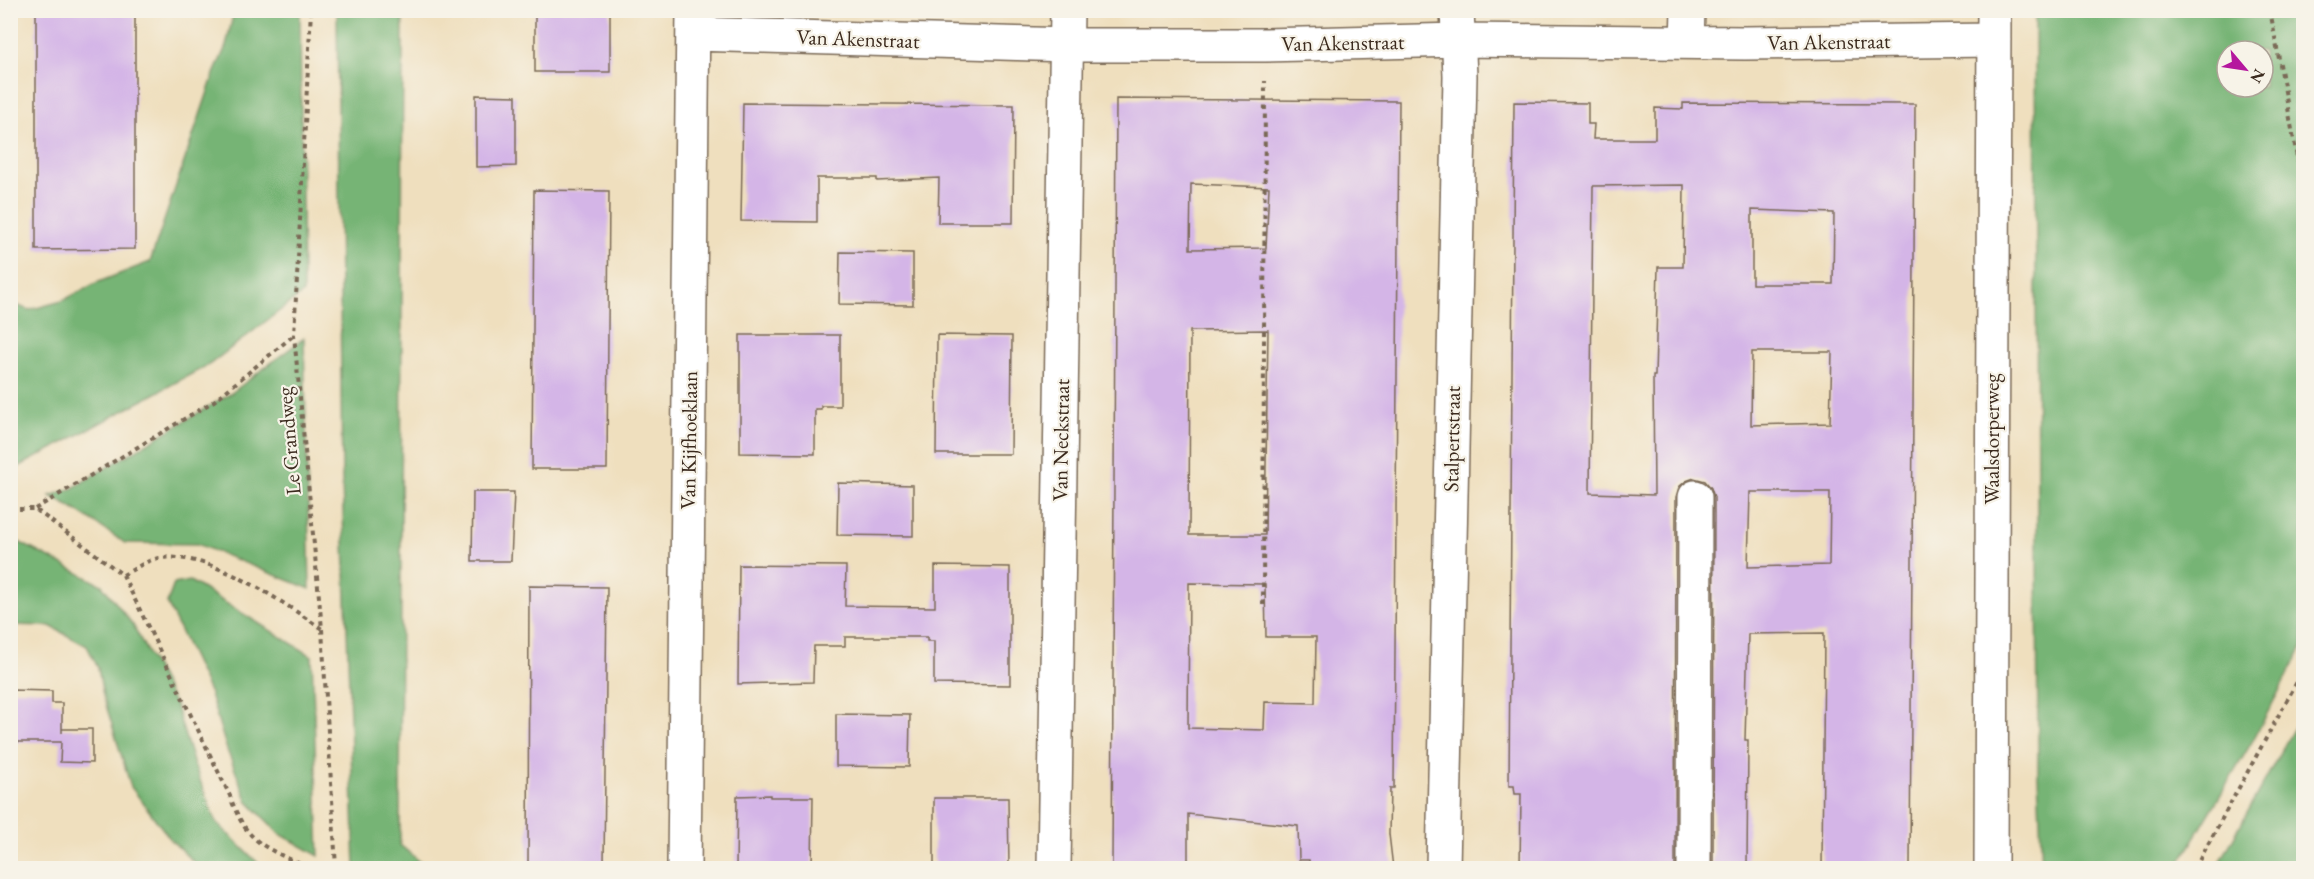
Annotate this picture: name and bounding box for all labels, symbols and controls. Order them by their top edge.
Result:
street label: Van Akenstraat [796,23,920,54]
street label: Van Akenstraat [1767,27,1891,56]
street label: Van Akenstraat [1281,28,1405,57]
north arrow [2215,39,2275,99]
text: N [2245,65,2270,87]
street label: Van Kijfhoeklaan [674,370,703,510]
street label: Waalsdorperweg [1978,373,2005,505]
street label: Van Neckstraat [1046,378,1075,501]
street label: Le Grandweg [270,385,307,496]
street label: Stalpertstraat [1437,385,1466,492]

